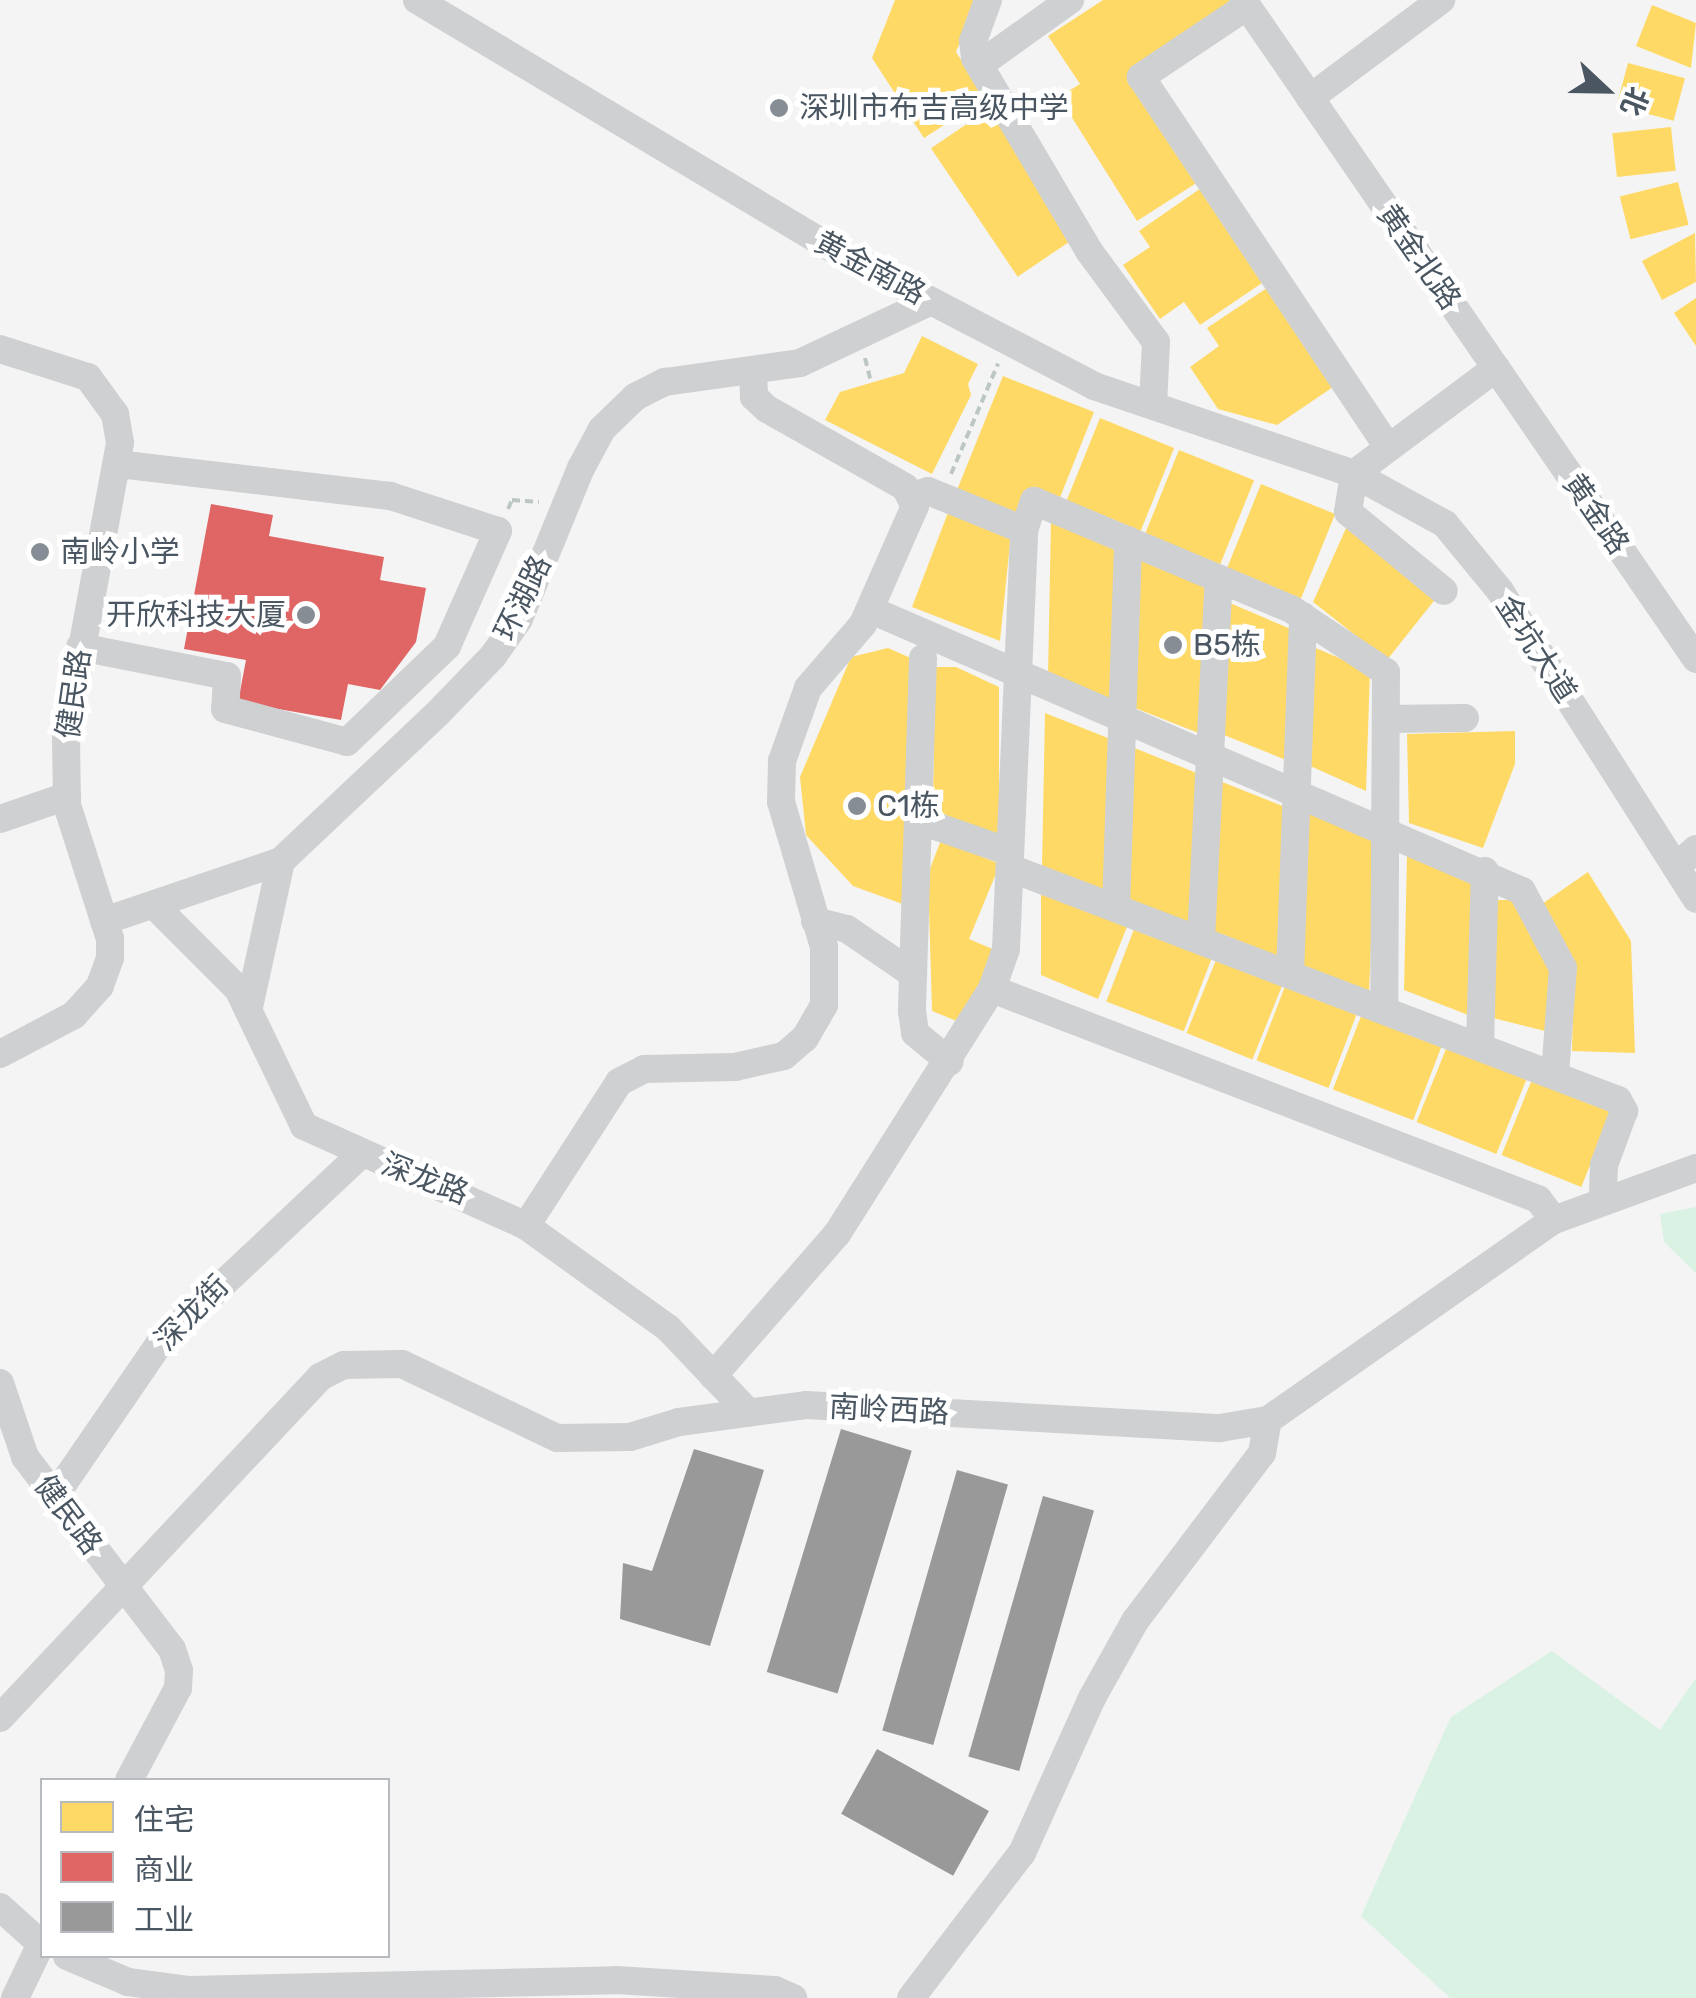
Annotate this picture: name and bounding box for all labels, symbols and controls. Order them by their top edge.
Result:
north arrow [1556,40,1656,140]
text: 北 [1614,82,1655,121]
place label: 深圳市布吉高级中学 [799,90,1069,126]
marker: 深圳市布吉高级中学 [768,97,790,119]
street label: 黄金北路 [1370,198,1468,316]
street label: 黄金南路 [809,224,931,312]
street label: 黄金路 [1555,467,1637,561]
place label: 南岭小学 [60,534,180,570]
marker: 南岭小学 [29,541,51,563]
street label: 环湖路 [487,550,559,646]
street label: 金坑大道 [1488,589,1584,709]
place label: 开欣科技大厦 [106,597,286,633]
marker: 开欣科技大厦 [295,604,317,626]
place label: B5栋 [1193,627,1261,663]
marker: B5栋 [1162,634,1184,656]
street label: 健民路 [50,647,98,741]
place label: C1栋 [877,788,940,824]
marker: C1栋 [846,795,868,817]
street label: 深龙路 [377,1146,473,1212]
street label: 深龙街 [148,1268,236,1358]
street label: 南岭西路 [828,1389,950,1431]
street label: 健民路 [27,1468,109,1562]
legend [40,1778,390,1958]
text: 住宅 [134,1802,194,1838]
text: 商业 [134,1852,194,1888]
text: 工业 [134,1902,194,1938]

